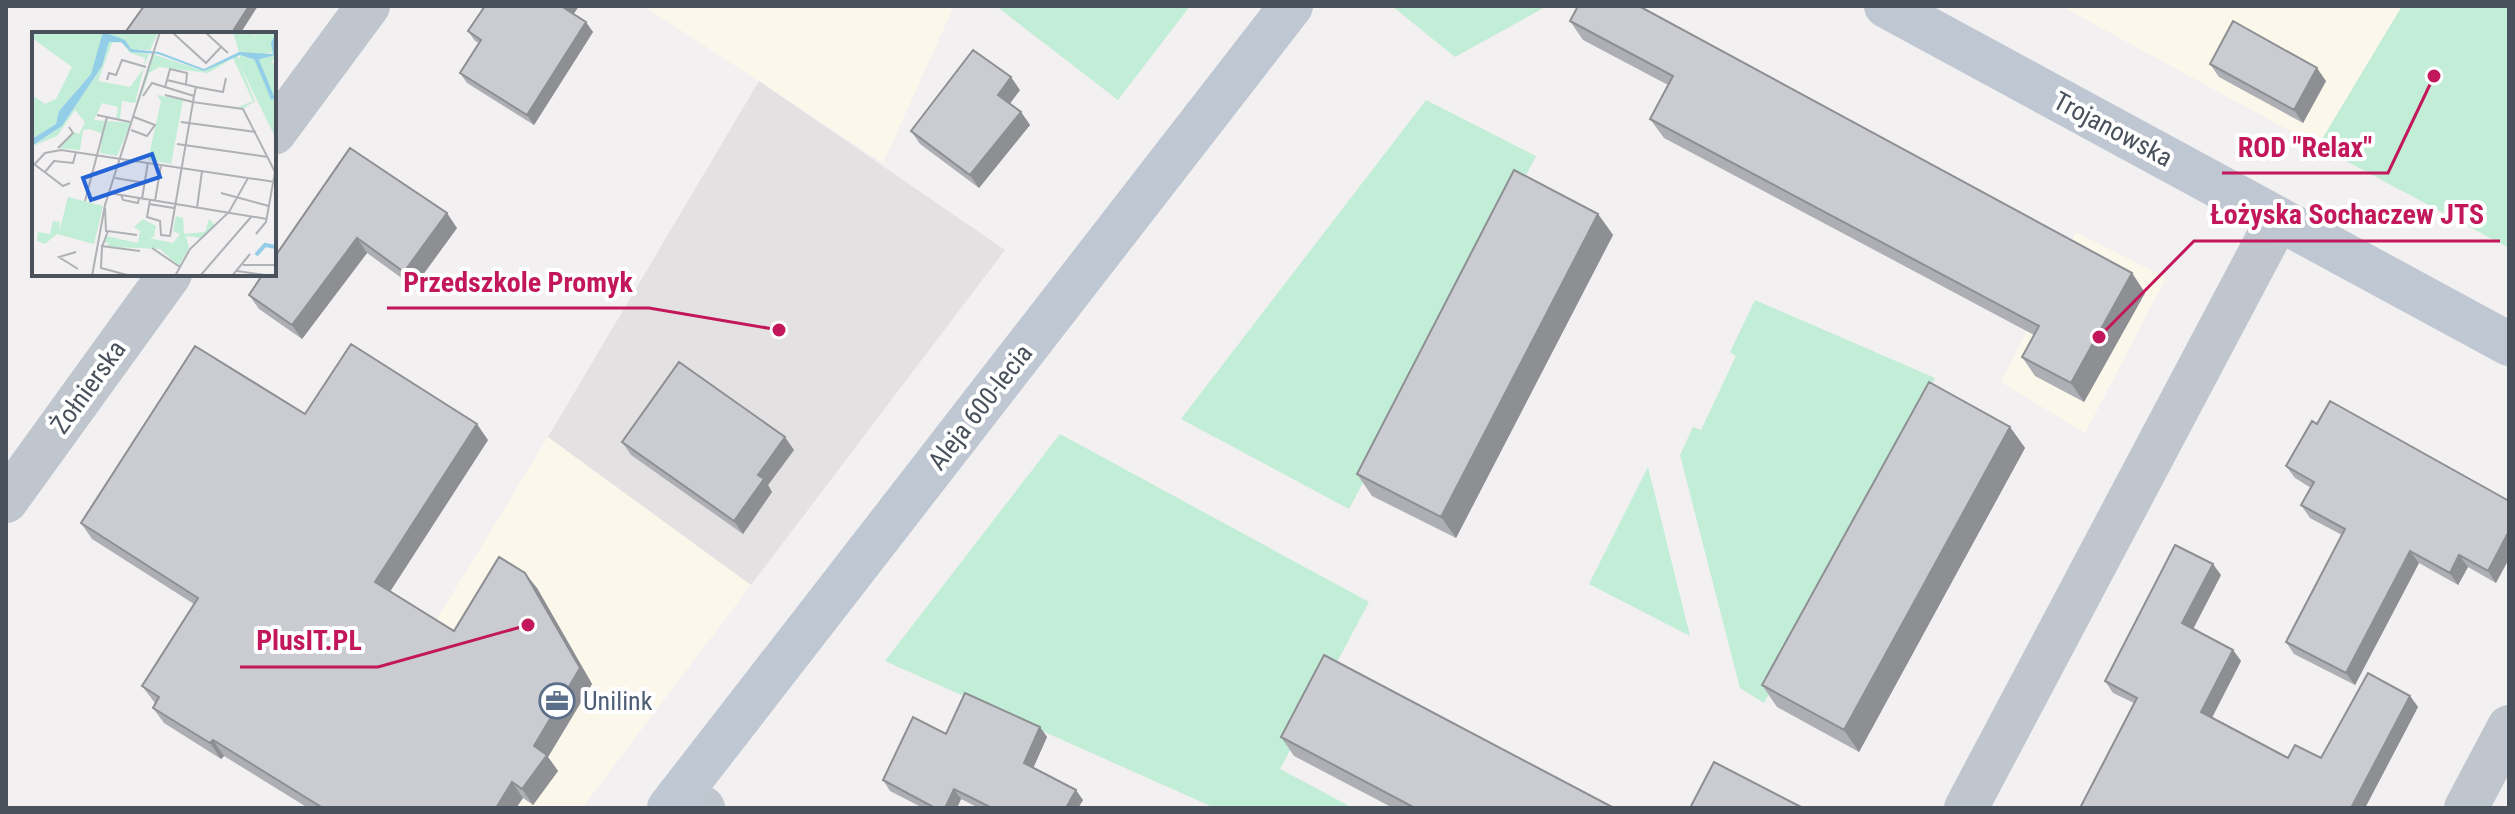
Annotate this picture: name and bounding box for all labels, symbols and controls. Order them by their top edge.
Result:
inset map [32,32,276,276]
street label: Trojanowska [2048,85,2178,173]
callout: ROD "Relax" [2222,121,2388,173]
text: ROD "Relax" [2238,131,2372,164]
callout: Łożyska Sochaczew JTS [2194,189,2500,241]
text: Łożyska Sochaczew JTS [2210,198,2484,231]
callout: Przedszkole Promyk [387,256,649,308]
text: Przedszkole Promyk [403,266,633,299]
street label: Żołnierska [44,335,132,439]
street label: Aleja 600-lecia [922,338,1038,476]
callout: PlusIT.PL [240,615,378,667]
text: PlusIT.PL [256,624,362,657]
office icon: Unilink [538,682,576,720]
place label: Unilink [583,686,653,716]

